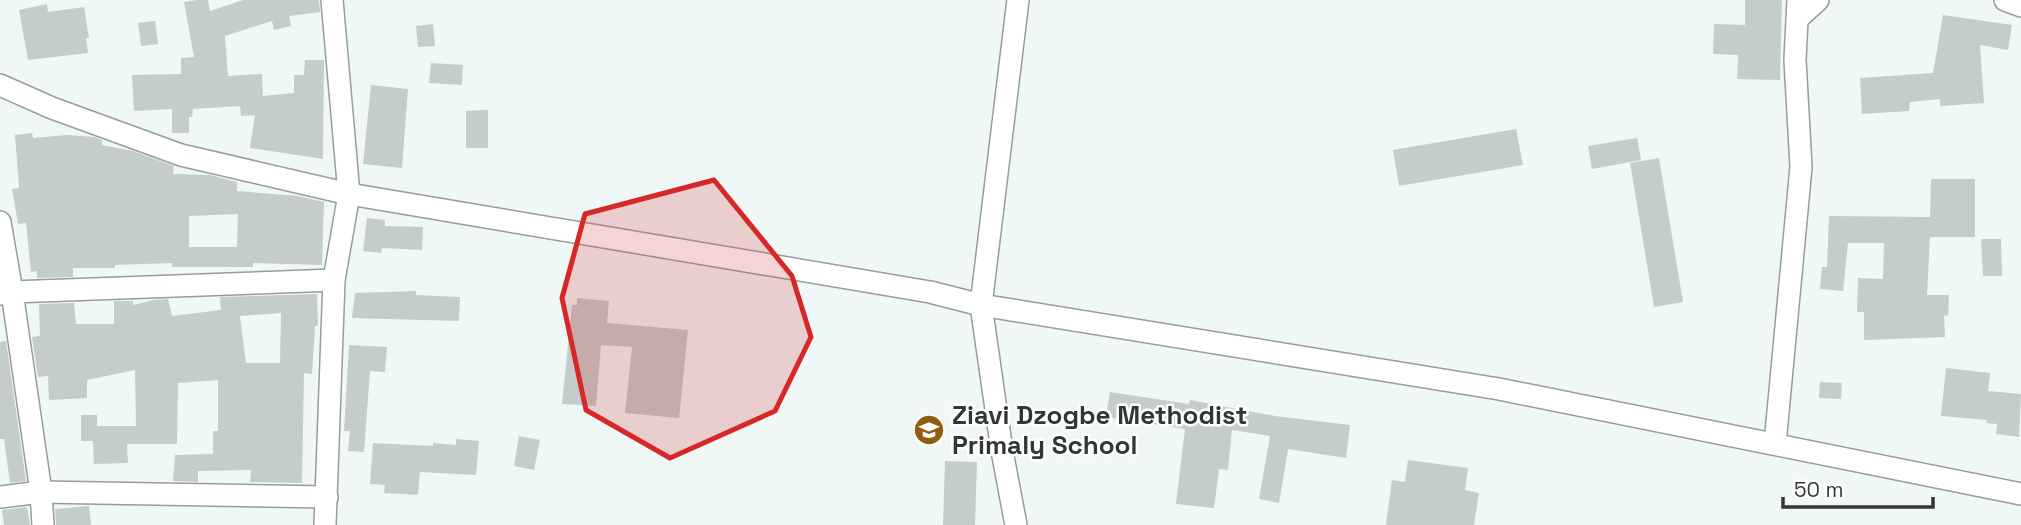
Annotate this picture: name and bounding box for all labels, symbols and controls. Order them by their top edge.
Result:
place label: Ziavi Dzogbe Methodist Primaly School [952,398,1247,462]
school or university icon: Ziavi Dzogbe Methodist Primaly School [912,413,946,447]
scale bar [1783,466,1934,510]
text: 50 m [1794,476,1844,503]

